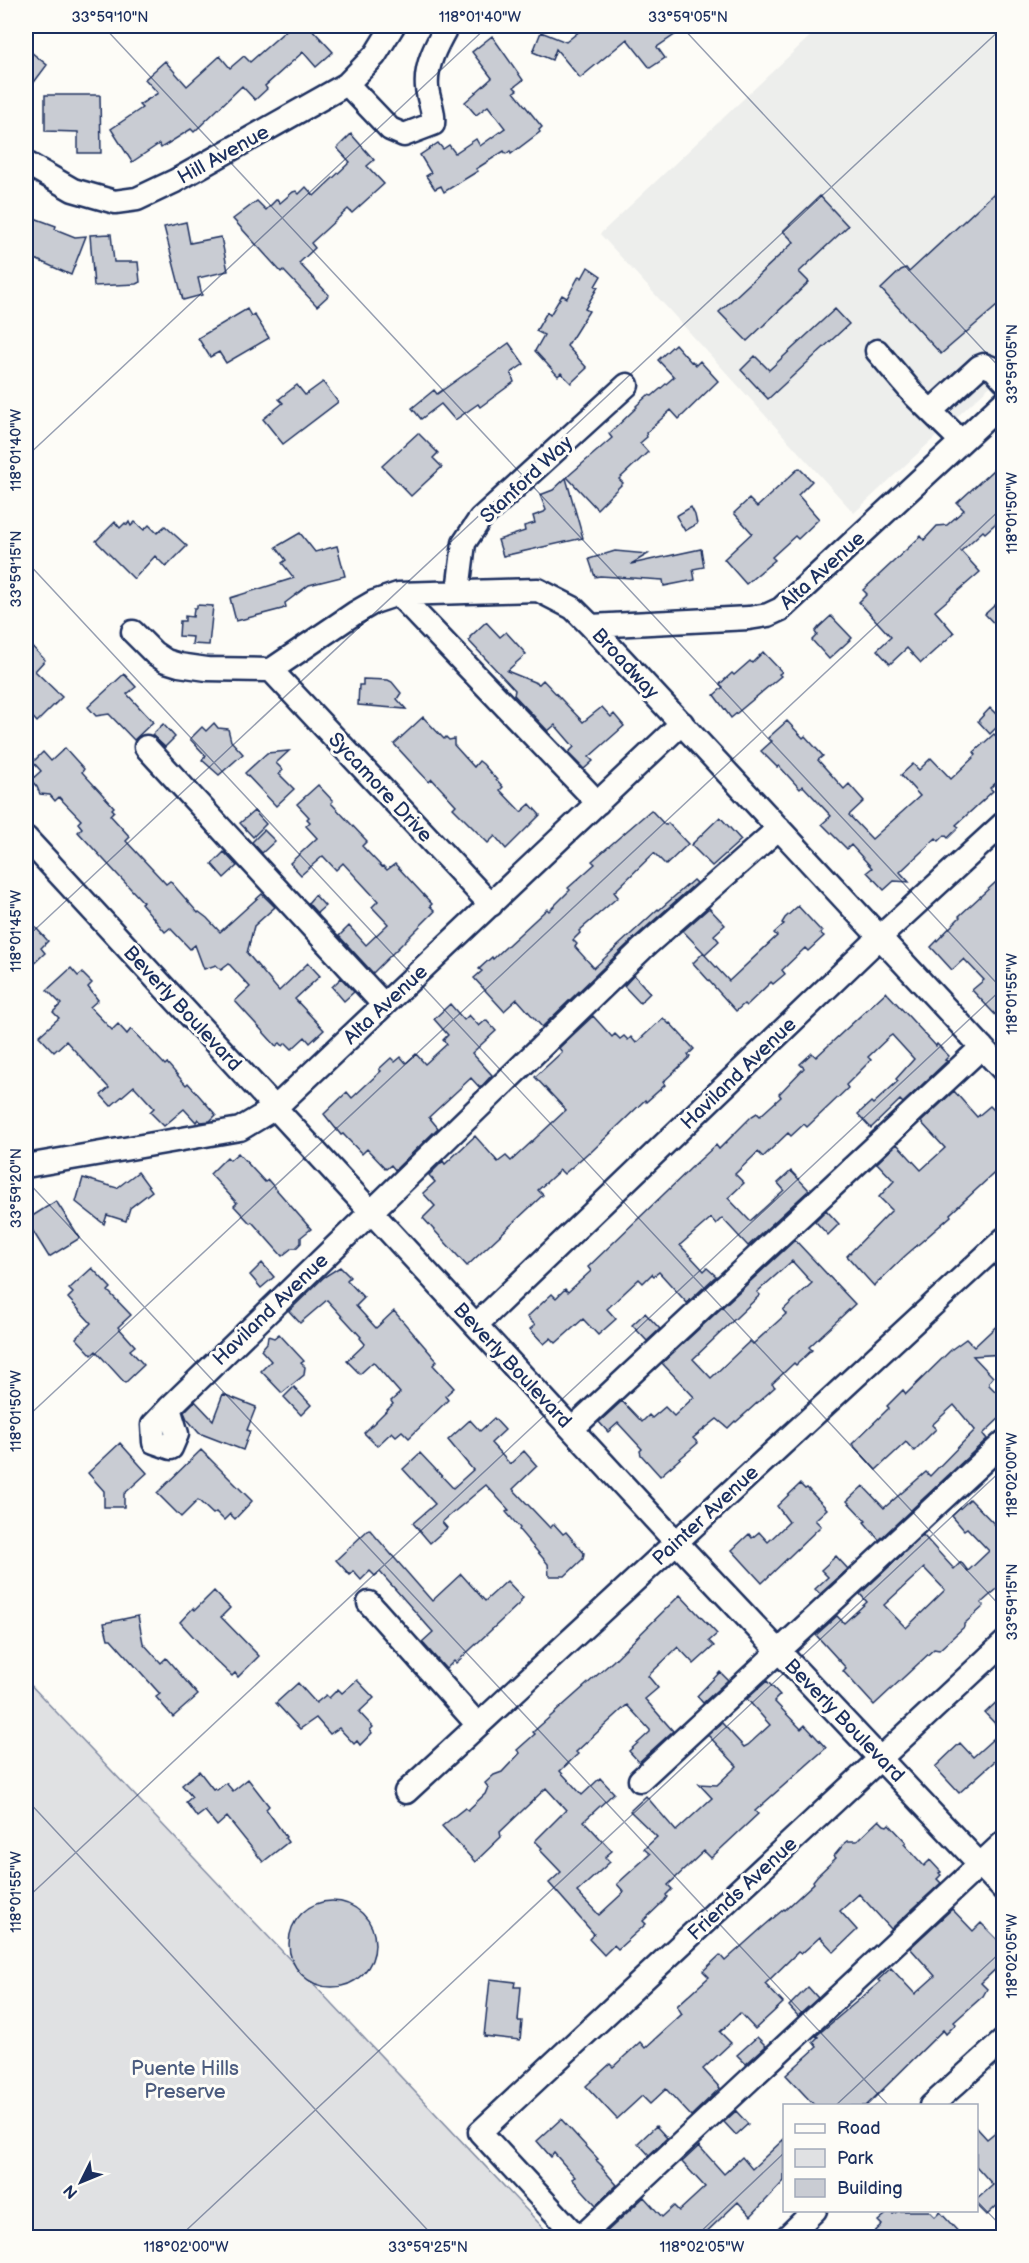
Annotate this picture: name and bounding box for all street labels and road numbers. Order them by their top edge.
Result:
street label: Hill Avenue [174,120,273,190]
street label: Stanford Way [476,431,578,529]
street label: Alta Avenue [775,526,870,615]
street label: Broadway [587,623,664,704]
street label: Sycamore Drive [323,728,437,848]
street label: Beverly Boulevard [118,941,246,1076]
street label: Alta Avenue [339,960,433,1050]
street label: Haviland Avenue [676,1013,801,1135]
street label: Haviland Avenue [208,1249,333,1371]
street label: Beverly Boulevard [448,1298,576,1433]
street label: Painter Avenue [648,1460,764,1571]
street label: Beverly Boulevard [779,1654,909,1788]
street label: Friends Avenue [683,1832,802,1946]

